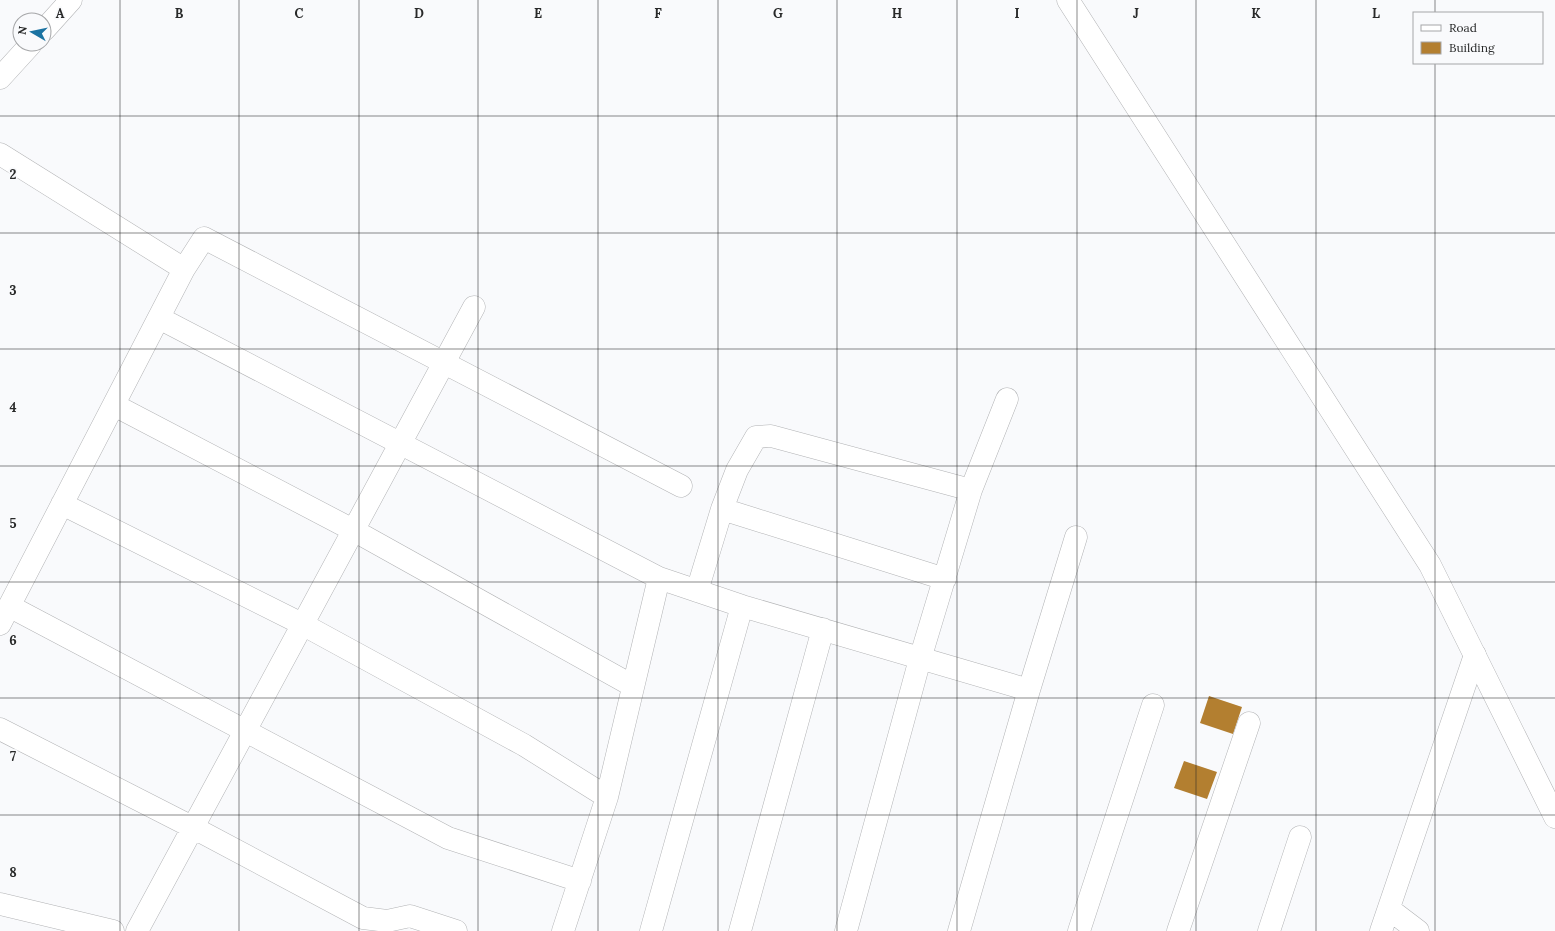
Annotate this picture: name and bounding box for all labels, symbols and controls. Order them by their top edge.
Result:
text: A [56,5,65,22]
text: B [175,5,184,22]
text: C [295,5,304,22]
text: D [414,5,424,22]
text: E [534,5,542,22]
text: F [654,5,662,22]
text: G [773,5,783,22]
text: H [892,5,902,22]
text: I [1014,5,1020,22]
text: J [1133,5,1139,22]
text: K [1251,5,1261,22]
text: L [1372,5,1380,22]
north arrow [12,12,52,52]
legend [1413,12,1543,64]
text: Road [1449,20,1477,35]
text: N [15,25,30,36]
text: Building [1449,40,1495,55]
text: 2 [10,166,17,183]
text: 3 [9,282,17,299]
text: 4 [9,399,17,416]
text: 5 [9,515,17,532]
text: 6 [9,632,17,649]
text: 7 [10,748,16,765]
text: 8 [9,864,17,881]

